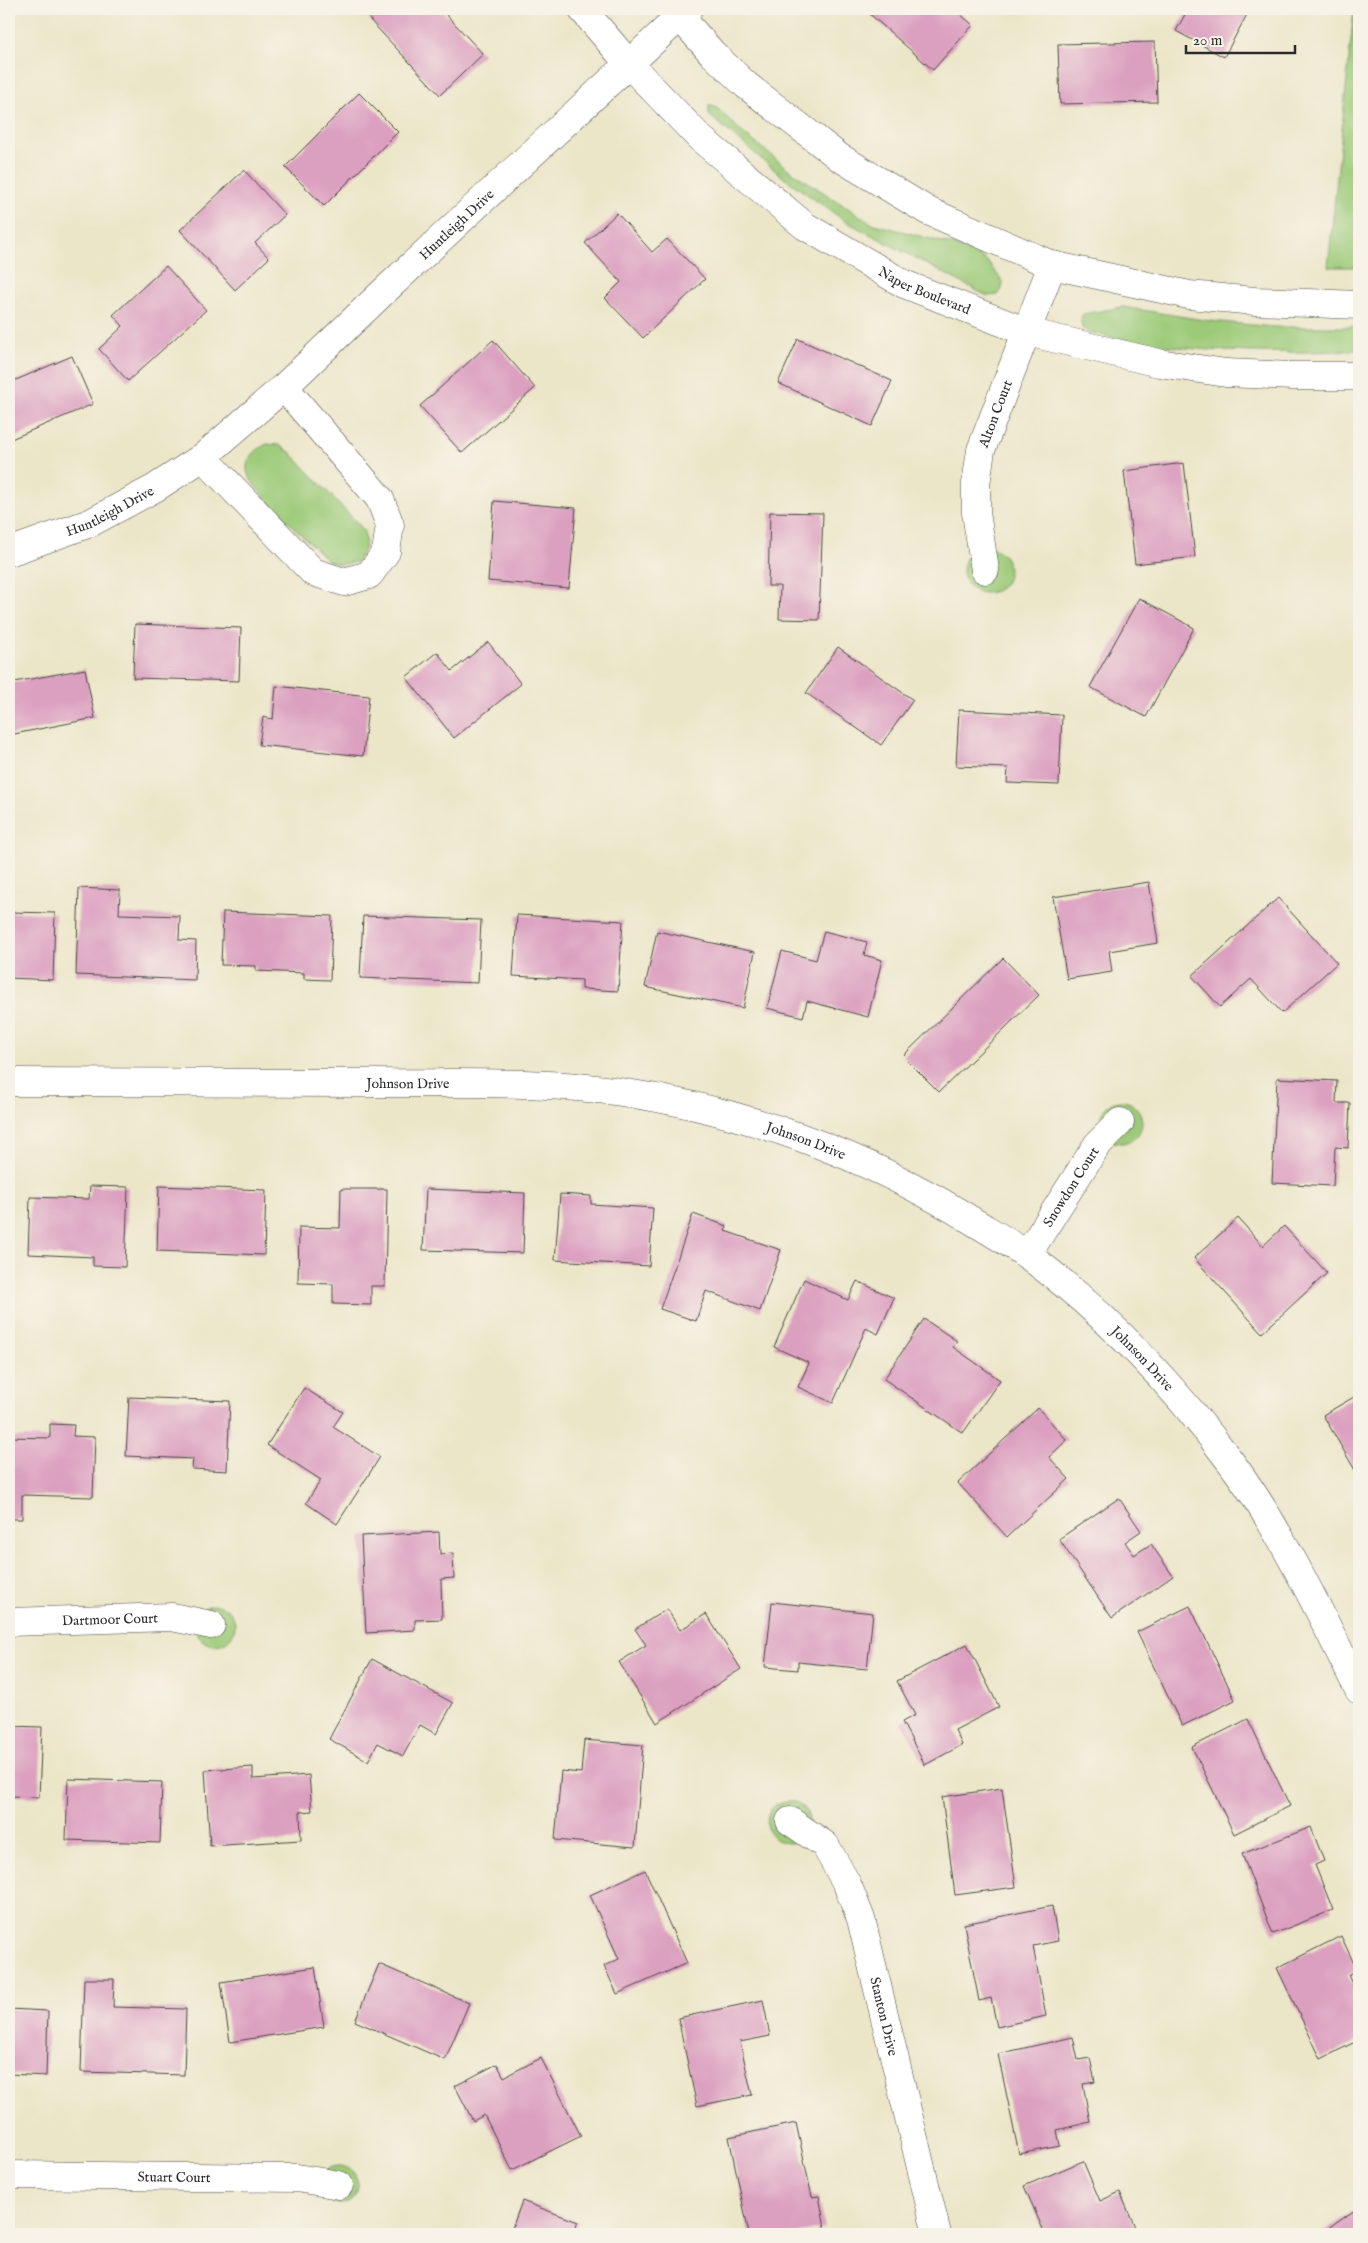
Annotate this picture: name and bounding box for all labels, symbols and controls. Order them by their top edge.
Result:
scale bar [1186,22,1294,54]
text: 20 m [1193,31,1223,50]
street label: Huntleigh Drive [416,185,499,264]
street label: Naper Boulevard [875,263,973,319]
street label: Alton Court [974,378,1017,451]
street label: Huntleigh Drive [64,482,158,541]
street label: Johnson Drive [364,1075,450,1093]
street label: Johnson Drive [762,1118,849,1164]
street label: Snowdon Court [1039,1144,1104,1231]
street label: Johnson Drive [1105,1321,1178,1396]
street label: Dartmoor Court [62,1609,158,1630]
street label: Stanton Drive [865,1975,902,2059]
street label: Stuart Court [137,2168,211,2187]

